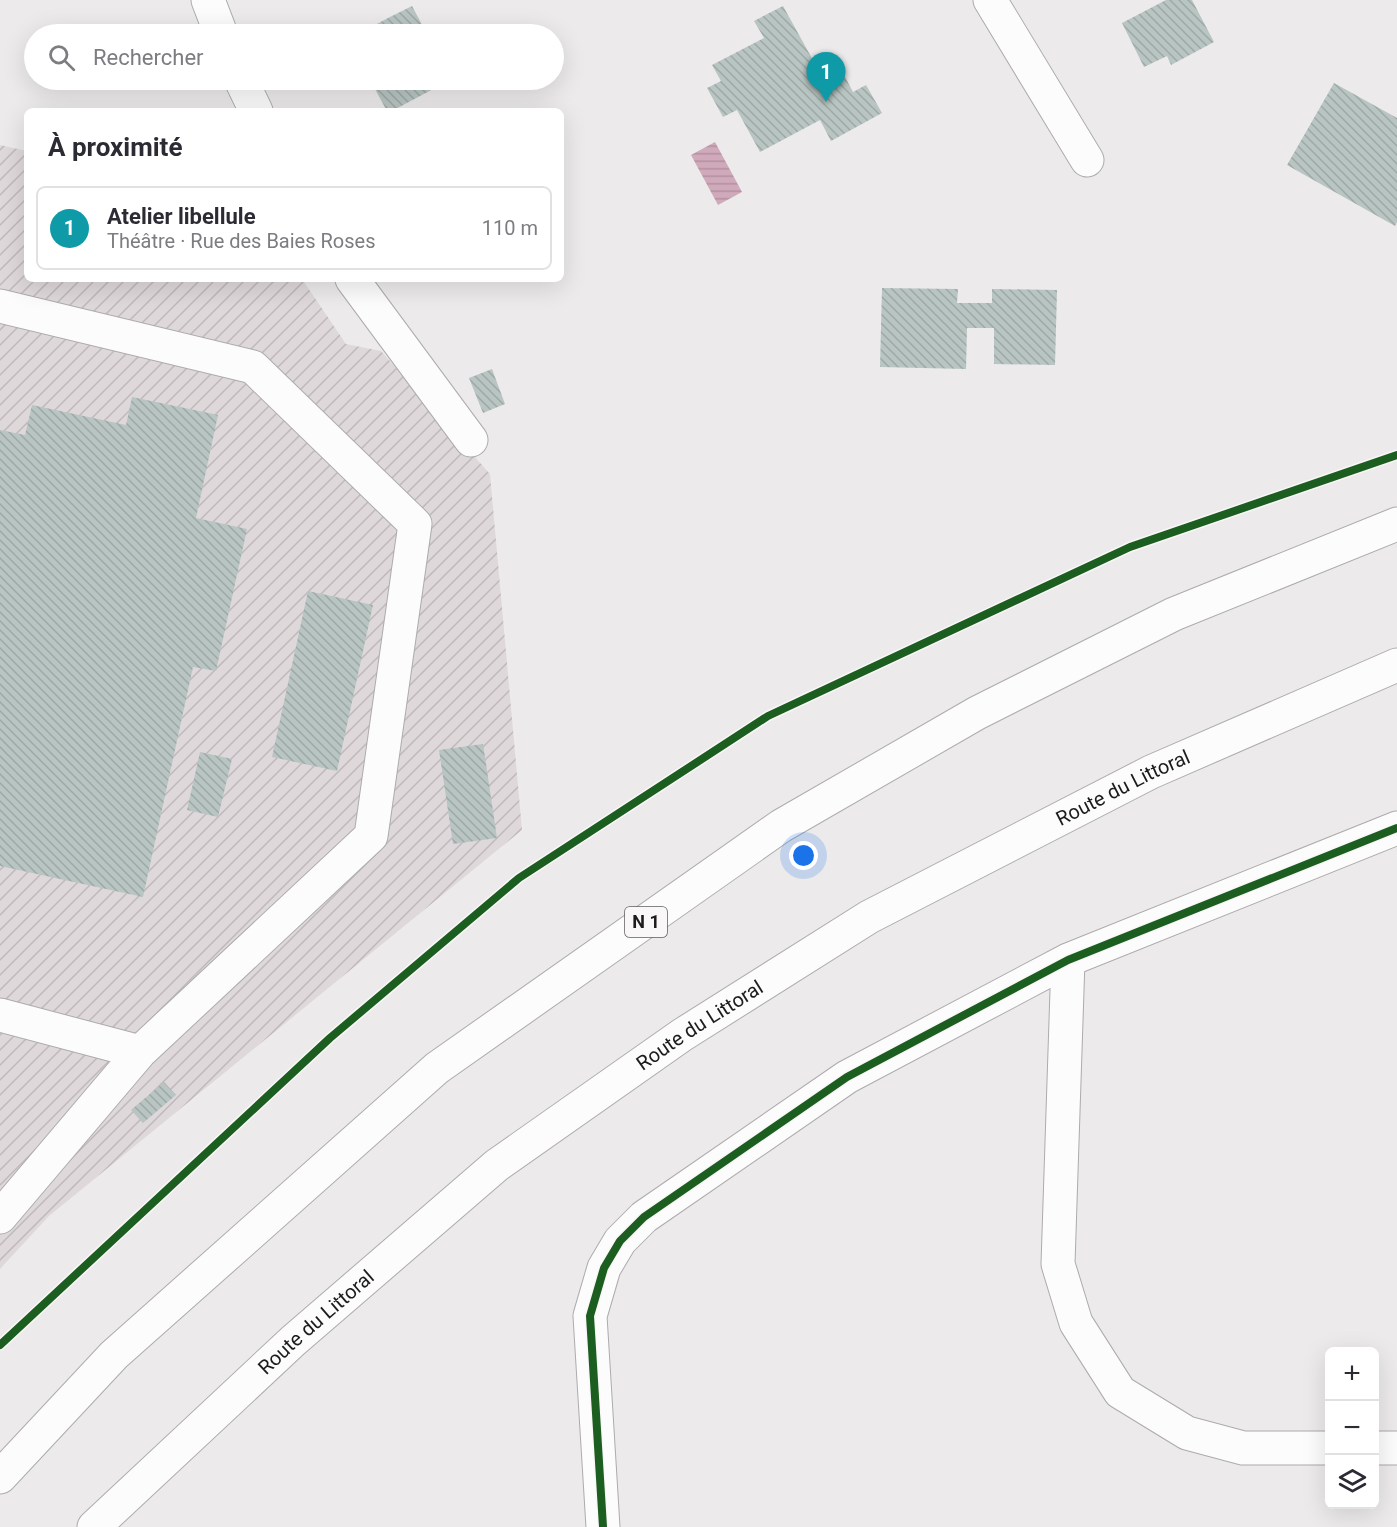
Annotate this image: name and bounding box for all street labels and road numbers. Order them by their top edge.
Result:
street label: Route du Littoral [1052,745,1193,831]
road number: N 1 [625,907,667,937]
street label: Route du Littoral [632,975,767,1075]
street label: Route du Littoral [253,1265,379,1379]

